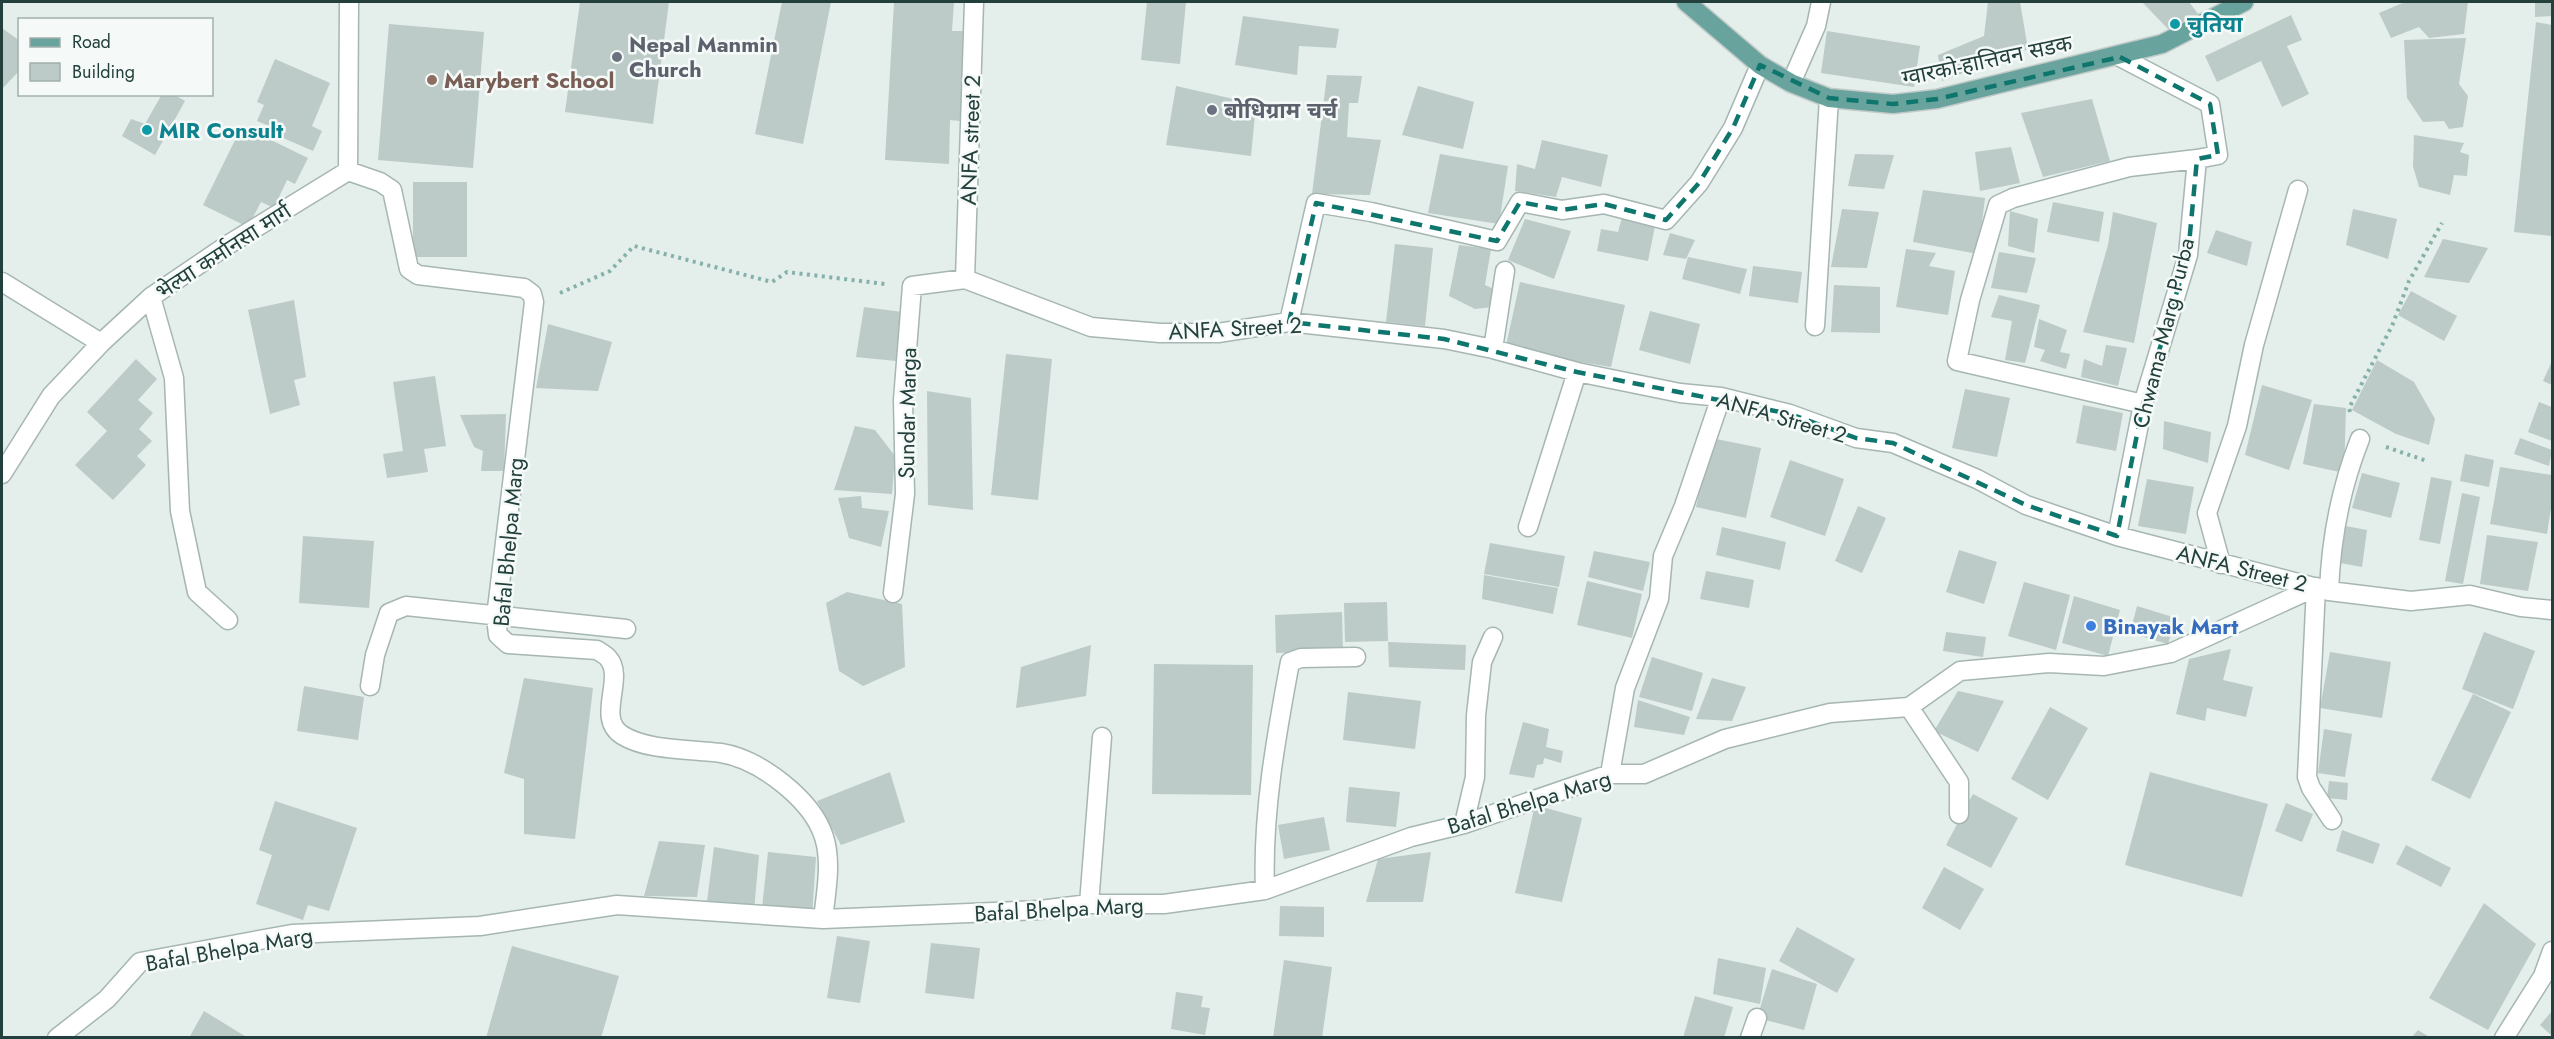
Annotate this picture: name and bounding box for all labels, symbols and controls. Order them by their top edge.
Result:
place label: चुतिया [2187,8,2243,40]
marker: चुतिया [2168,17,2182,31]
legend [18,18,213,96]
street label: ग्वारको-हात्तिवन सडक [1899,26,2076,94]
place label: Nepal Manmin Church [629,28,778,85]
text: Road [72,29,111,55]
marker: Nepal Manmin Church [610,50,624,64]
text: Building [72,59,135,85]
place label: Marybert School [444,64,614,96]
marker: Marybert School [425,73,439,87]
street label: ANFA street 2 [952,74,988,206]
place label: बोधिग्राम चर्च [1224,94,1338,126]
marker: बोधिग्राम चर्च [1205,103,1219,117]
place label: MIR Consult [159,114,283,146]
marker: MIR Consult [140,123,154,137]
street label: भेल्पा कर्मानसा मार्ग [149,195,298,307]
street label: Chwama Marg Purba [2124,235,2202,431]
street label: ANFA Street 2 [1167,309,1303,347]
street label: Sundar Marga [890,347,924,479]
street label: ANFA Street 2 [1713,383,1851,451]
street label: Bafal Bhelpa Marg [485,456,531,628]
street label: ANFA Street 2 [2173,536,2311,600]
place label: Binayak Mart [2103,610,2238,642]
marker: Binayak Mart [2084,619,2098,633]
street label: Bafal Bhelpa Marg [1443,762,1615,842]
street label: Bafal Bhelpa Marg [974,889,1144,929]
street label: Bafal Bhelpa Marg [143,919,315,979]

